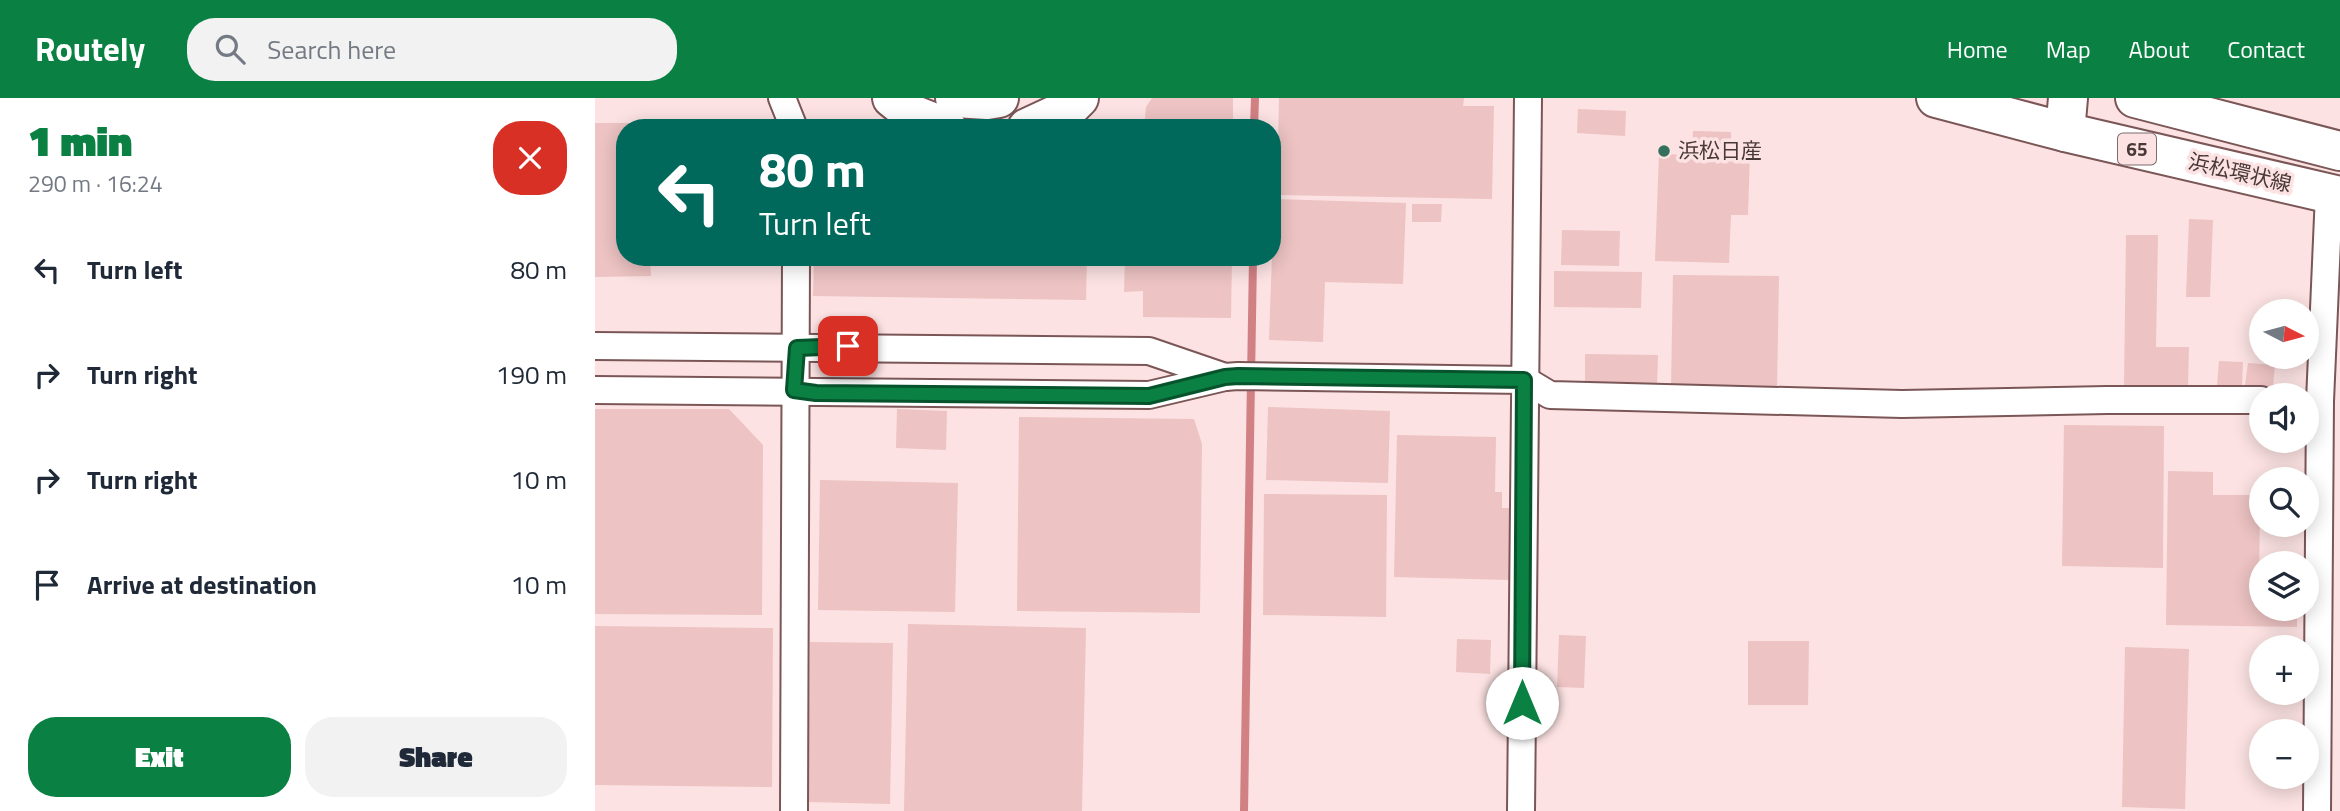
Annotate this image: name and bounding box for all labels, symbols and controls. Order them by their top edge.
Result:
search box [187,18,677,81]
text: Routely [35,24,145,74]
icon: search [211,30,249,68]
text: Search here [267,30,396,69]
text: Home [1947,31,2008,67]
text: Map [2046,31,2091,67]
text: About [2129,31,2189,67]
text: Contact [2227,31,2305,67]
text: 1 min [28,108,132,172]
button: close [493,121,567,195]
text: 80 m [759,131,866,206]
place label: 浜松日産 [1678,134,1762,166]
road number: 65 [2118,134,2156,164]
marker: 浜松日産 [1656,143,1672,159]
street label: 浜松環状線 [2185,145,2295,199]
icon: left [644,147,735,238]
text: 290 m · 16:24 [28,166,163,201]
text: Turn left [759,199,871,247]
text: Turn left [87,250,182,289]
text: 80 m [510,250,567,289]
icon: left [28,251,66,289]
north arrow [2249,299,2319,369]
map controls [2249,299,2319,789]
pin [818,316,878,376]
icon: arrive [829,327,867,365]
text: Turn right [87,355,198,394]
text: 190 m [496,355,567,394]
icon: right [28,356,66,394]
button: sound [2249,383,2319,453]
text: Turn right [87,460,198,499]
text: 10 m [510,460,567,499]
icon: right [28,461,66,499]
button: search [2249,467,2319,537]
button: layers [2249,551,2319,621]
text: Arrive at destination [87,565,317,604]
text: 10 m [510,565,567,604]
icon: arrive [28,566,66,604]
button: + [2249,635,2319,705]
position arrow [1485,666,1559,740]
button: Exit [28,717,291,797]
button: Share [305,717,567,797]
button: − [2249,719,2319,789]

